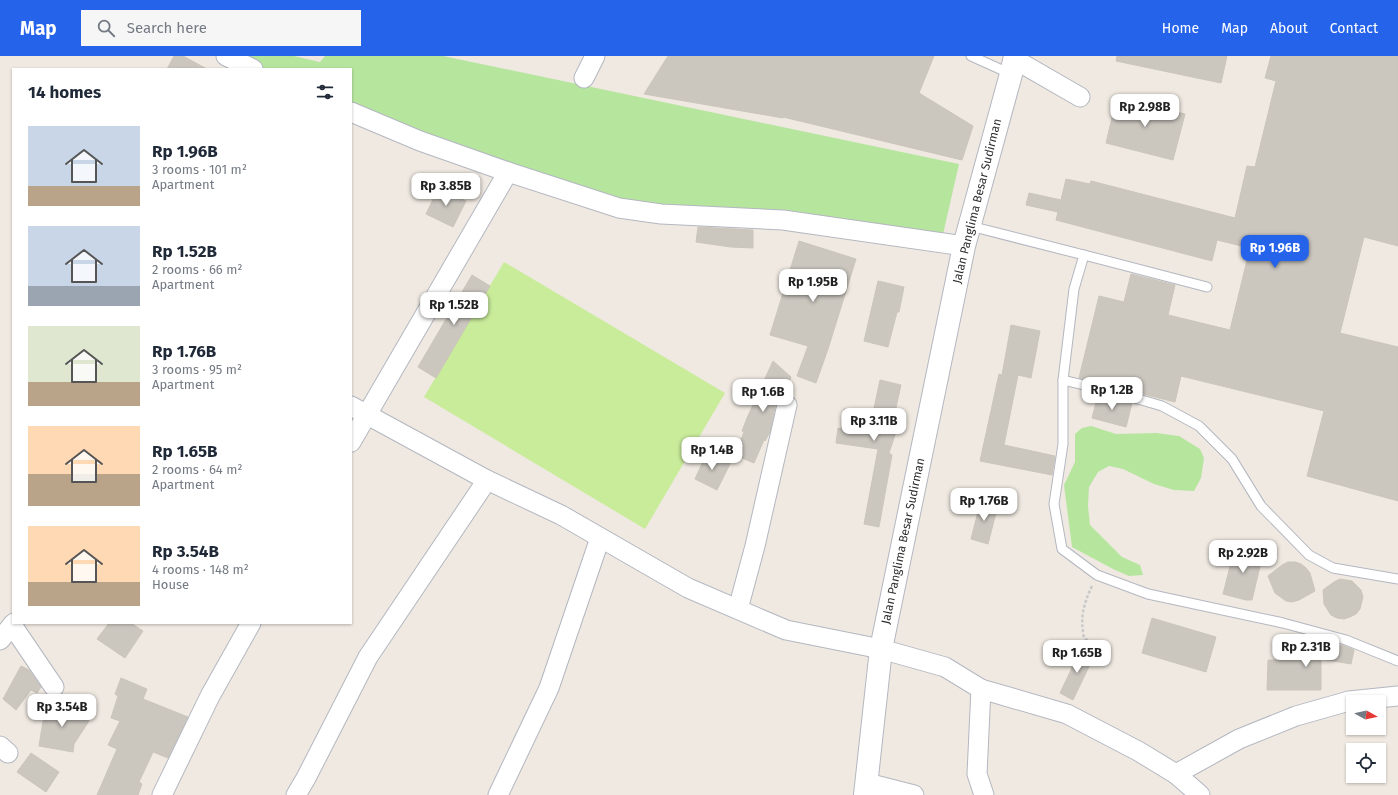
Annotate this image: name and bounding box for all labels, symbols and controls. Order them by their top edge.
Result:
search box [81,10,361,46]
text: Map [20,17,57,40]
icon: search [95,17,117,39]
text: Search here [127,19,207,37]
text: Home [1162,20,1199,37]
text: Map [1221,20,1248,37]
text: About [1270,20,1308,37]
text: Contact [1330,20,1378,37]
icon: filters [314,81,336,103]
text: 14 homes [28,82,101,103]
pin: Rp 2.98B [1104,94,1186,128]
text: Rp 2.98B [1119,99,1171,114]
street label: Jalan Panglima Besar Sudirman [950,117,1004,285]
text: Rp 1.96B [152,141,218,162]
icon: home [60,142,108,190]
text: 3 rooms · 101 m² [152,162,247,177]
pin: Rp 3.85B [405,173,487,207]
text: Apartment [152,177,214,192]
text: Rp 3.85B [420,178,472,193]
pin: Rp 1.96B [1234,235,1316,269]
text: Rp 1.96B [1250,240,1300,255]
text: Rp 1.52B [152,241,217,262]
icon: home [60,242,108,290]
text: 2 rooms · 66 m² [152,262,243,277]
pin: Rp 1.95B [772,269,854,303]
text: Rp 1.95B [788,274,838,289]
text: Apartment [152,277,214,292]
pin: Rp 1.52B [413,292,495,326]
text: Rp 1.52B [429,297,479,312]
text: Rp 1.76B [152,341,216,362]
icon: home [60,342,108,390]
text: 3 rooms · 95 m² [152,362,242,377]
text: Apartment [152,377,214,392]
pin: Rp 1.2B [1075,377,1149,411]
pin: Rp 1.6B [726,379,800,413]
text: Rp 1.2B [1091,382,1133,397]
text: Rp 1.6B [741,384,785,399]
pin: Rp 3.11B [833,408,915,442]
text: Rp 3.11B [850,413,898,428]
pin: Rp 1.4B [675,437,749,471]
text: Rp 1.65B [152,441,218,462]
icon: home [60,442,108,490]
text: Rp 1.4B [690,442,734,457]
street label: Jalan Panglima Besar Sudirman [879,457,927,625]
text: 2 rooms · 64 m² [152,462,242,477]
text: Apartment [152,477,214,492]
pin: Rp 1.76B [943,488,1025,522]
text: Rp 1.76B [959,493,1009,508]
pin: Rp 2.92B [1202,540,1284,574]
text: Rp 3.54B [152,541,219,562]
icon: home [60,542,108,590]
text: Rp 2.92B [1218,545,1268,560]
text: 4 rooms · 148 m² [152,562,249,577]
text: House [152,577,189,592]
pin: Rp 2.31B [1265,634,1347,668]
text: Rp 2.31B [1281,639,1331,654]
pin: Rp 1.65B [1036,640,1118,674]
text: Rp 1.65B [1052,645,1102,660]
pin: Rp 3.54B [21,694,103,728]
north arrow [1346,695,1386,735]
map controls [1346,695,1386,783]
text: Rp 3.54B [36,699,88,714]
button: locate [1346,743,1386,783]

